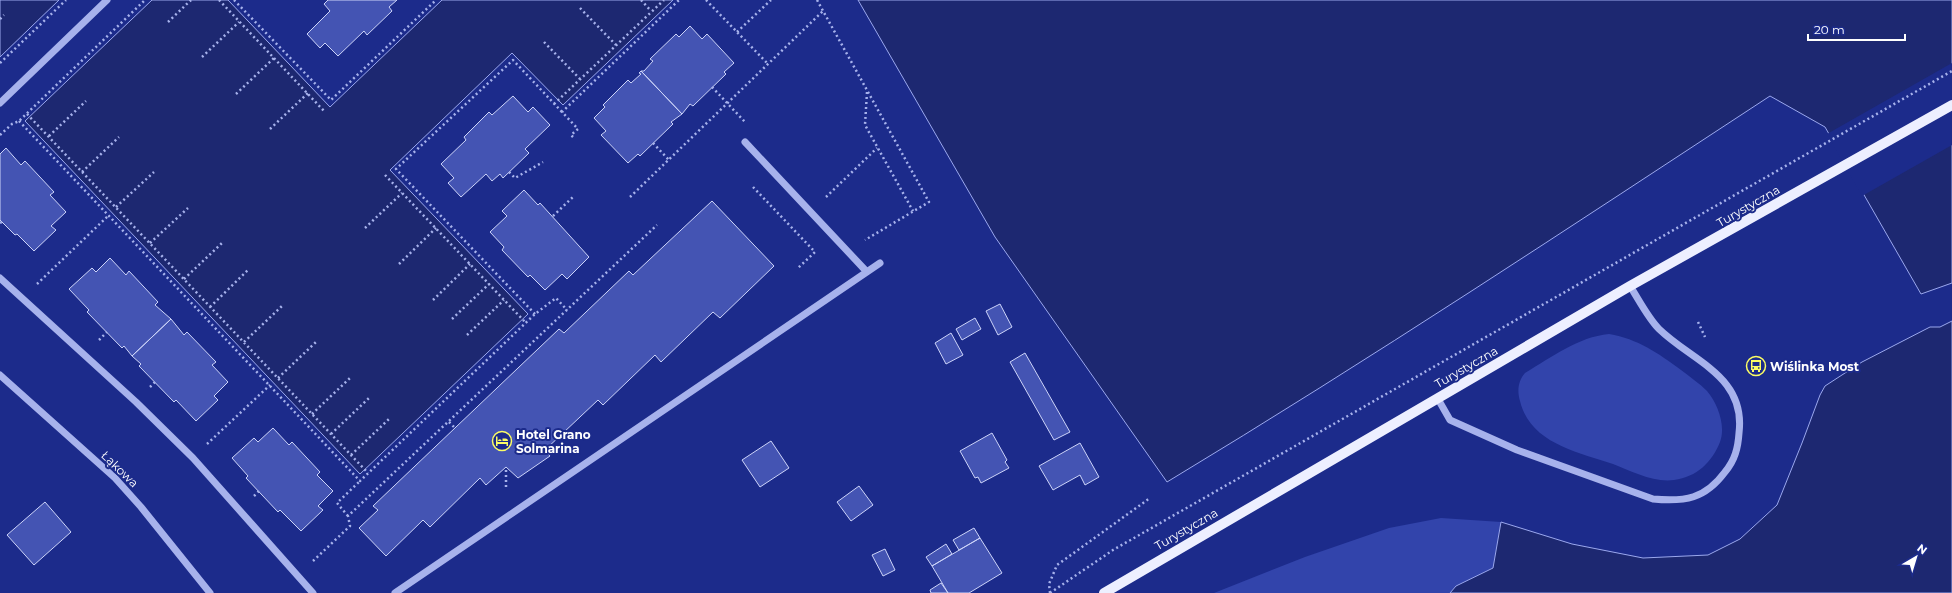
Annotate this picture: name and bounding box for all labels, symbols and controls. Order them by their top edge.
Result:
scale bar [1808,16,1905,42]
text: 20 m [1814,22,1845,37]
street label: Turystyczna [1714,182,1782,230]
street label: Turystyczna [1432,343,1500,391]
bus stop icon: Wiślinka Most [1745,355,1767,377]
place label: Wiślinka Most [1770,359,1860,374]
place label: Hotel Grano Solmarina [516,427,591,456]
hotel icon: Hotel Grano Solmarina [491,430,513,452]
street label: Łąkowa [98,448,142,490]
street label: Turystyczna [1152,505,1220,553]
north arrow [1896,537,1936,577]
text: N [1914,541,1930,557]

